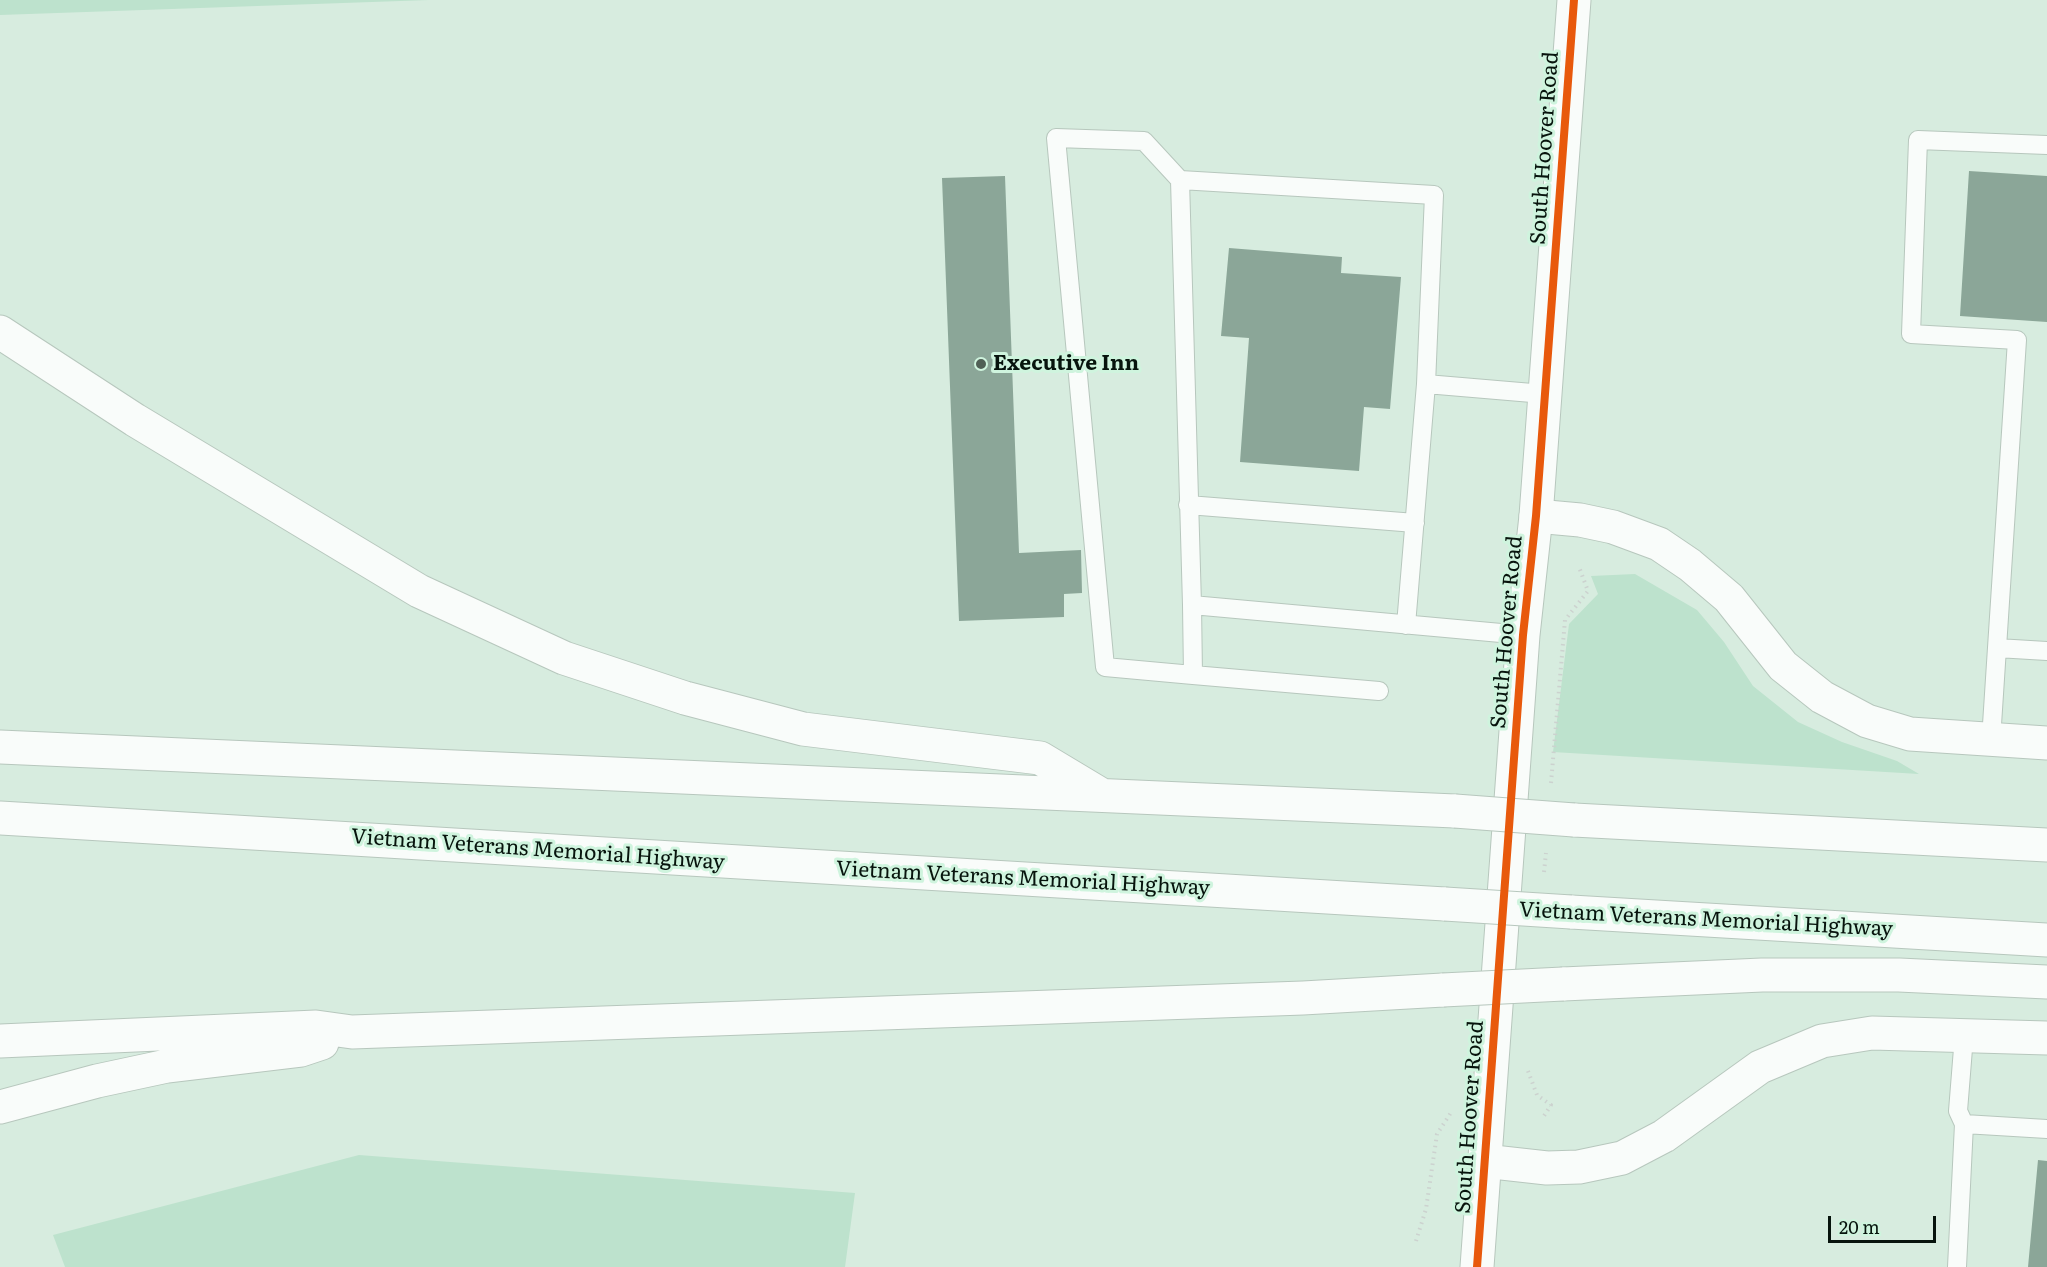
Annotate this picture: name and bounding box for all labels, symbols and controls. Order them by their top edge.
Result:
street label: South Hoover Road [1526,51,1564,245]
place label: Executive Inn [993,351,1139,377]
marker: Executive Inn [974,357,988,371]
street label: South Hoover Road [1486,535,1528,729]
street label: Vietnam Veterans Memorial Highway [350,824,726,876]
street label: Vietnam Veterans Memorial Highway [835,857,1211,901]
street label: Vietnam Veterans Memorial Highway [1518,898,1894,942]
street label: South Hoover Road [1451,1020,1489,1214]
scale bar [1831,1204,1939,1242]
text: 20 m [1839,1213,1880,1240]

